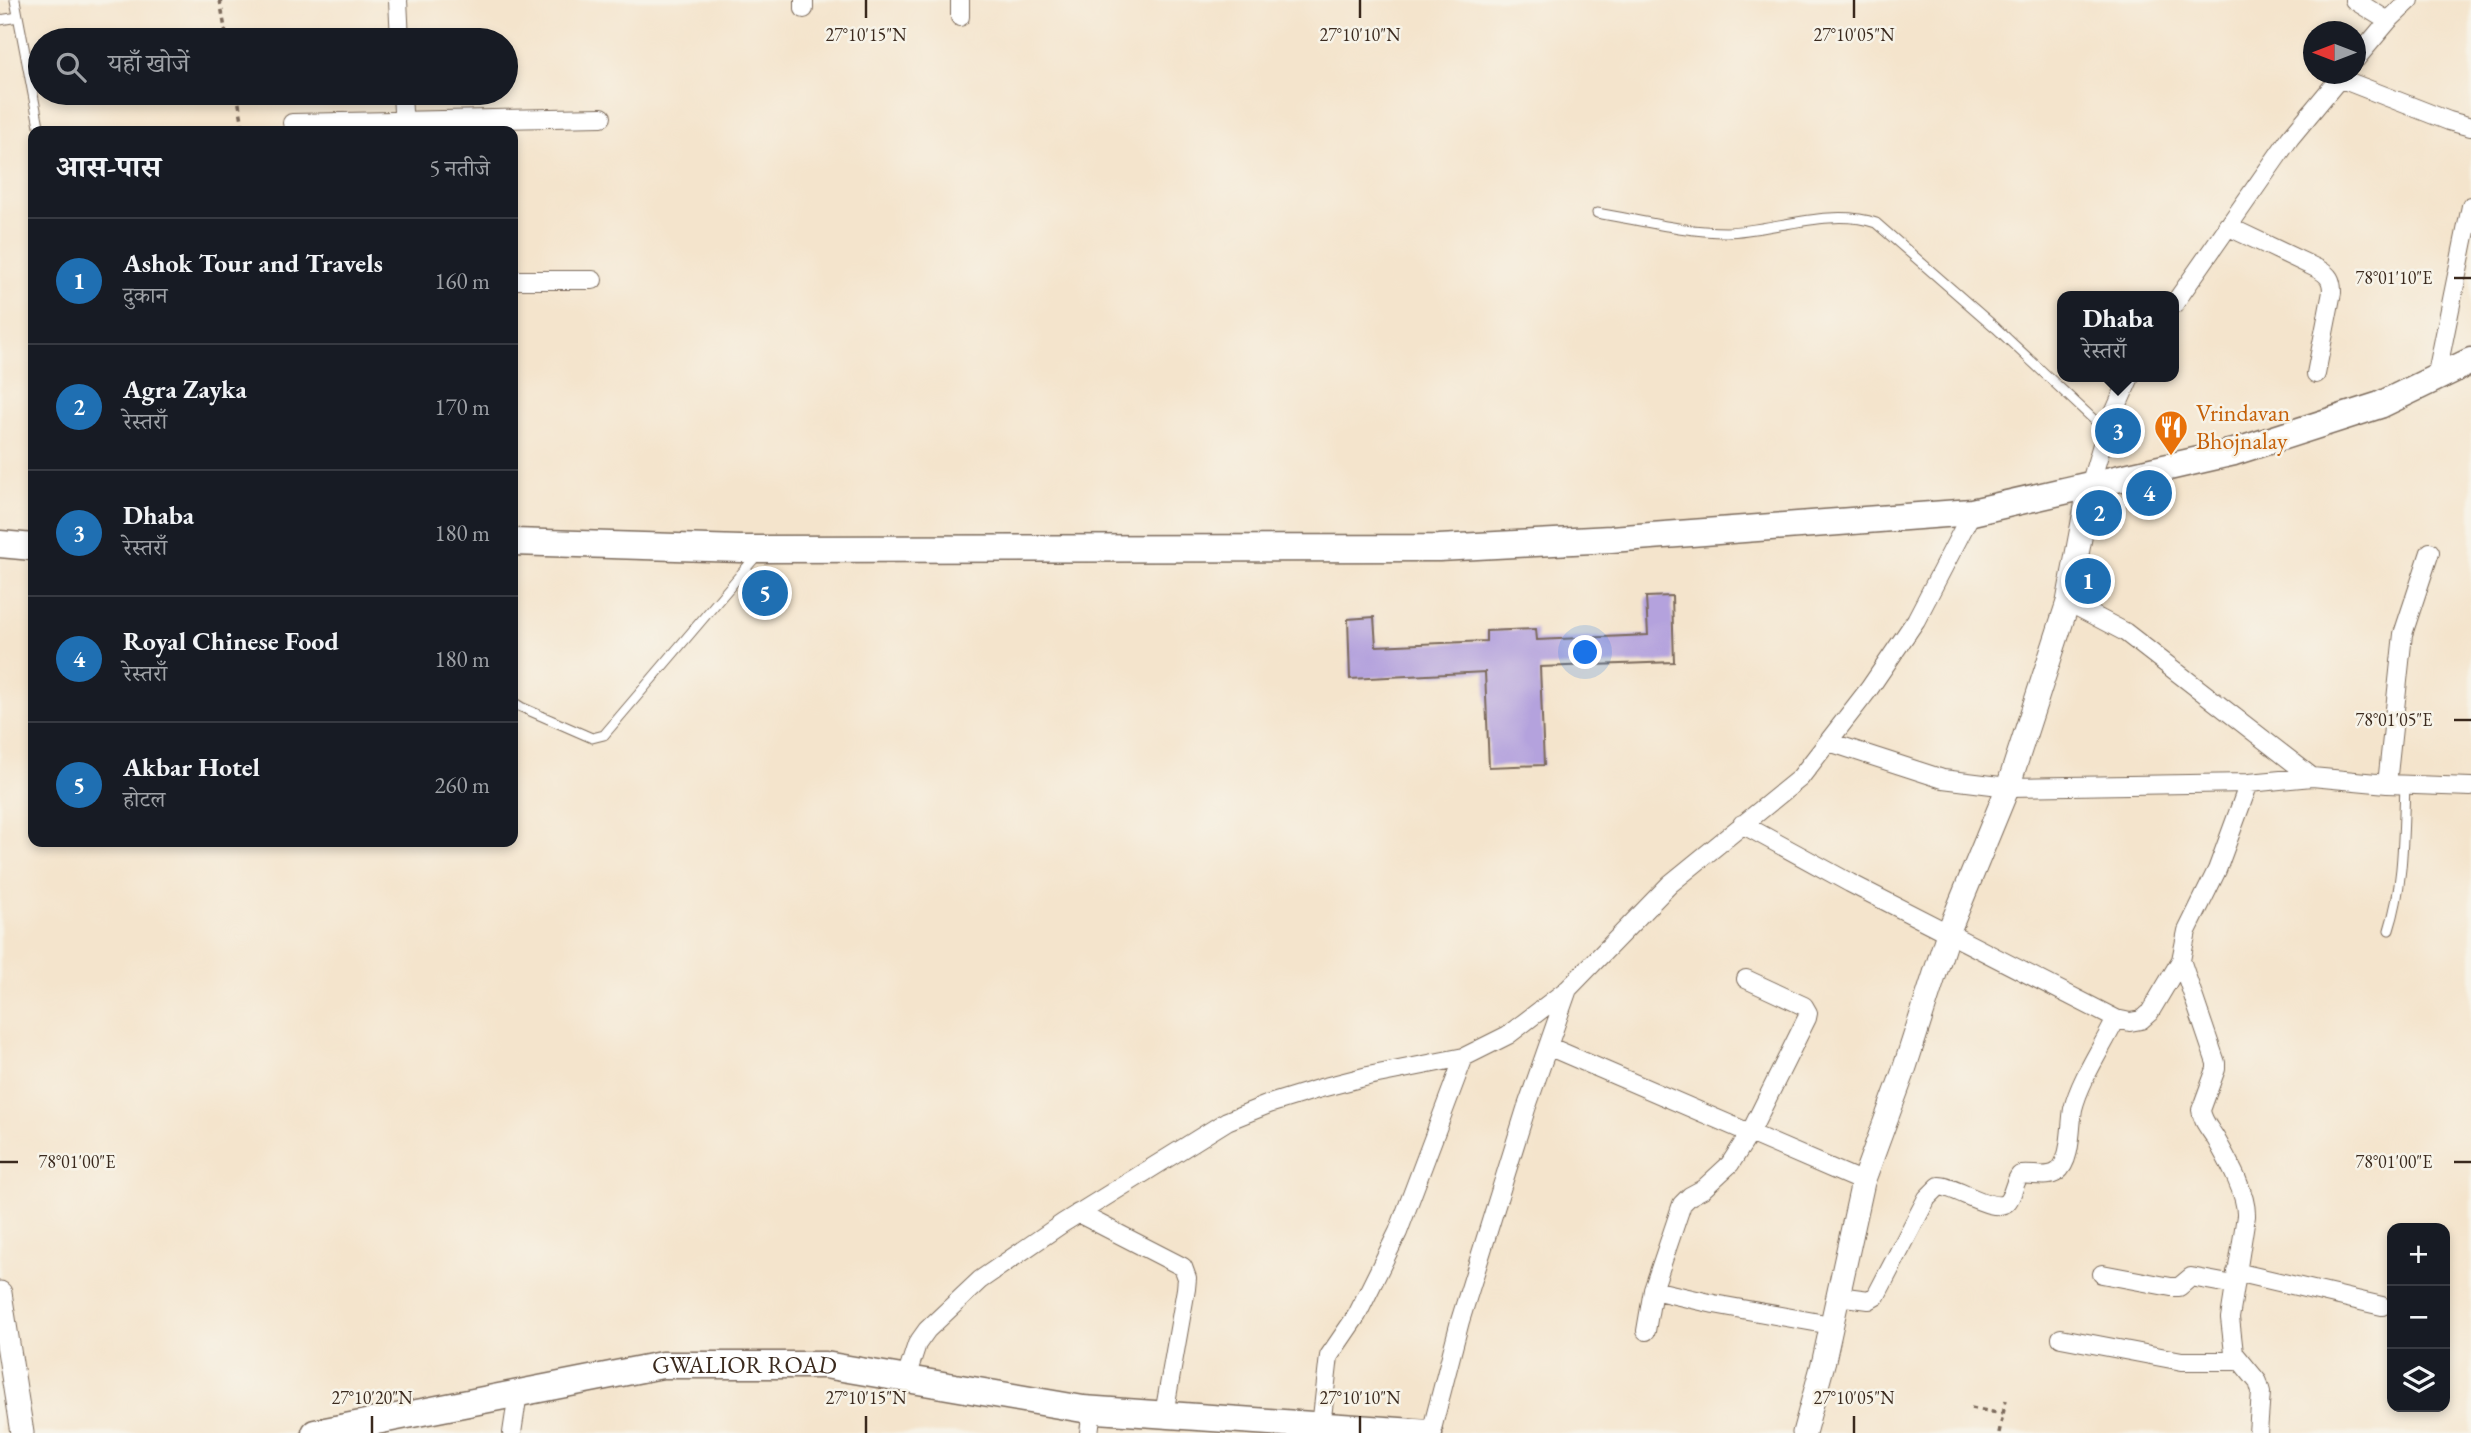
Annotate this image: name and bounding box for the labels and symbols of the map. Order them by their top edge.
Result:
north arrow [2303,21,2366,84]
text: 27°10'15"N [826,23,907,46]
text: 27°10'10"N [1320,23,1401,46]
text: 27°10'05"N [1814,23,1895,46]
text: 78°01'10"E [2356,266,2432,289]
place label: Vrindavan Bhojnalay [2196,397,2291,456]
pin: 3 [2095,405,2141,457]
restaurant icon: Vrindavan Bhojnalay [2152,408,2190,457]
pin: 4 [2126,467,2172,519]
pin: 2 [2076,487,2122,539]
pin: 1 [2065,555,2111,607]
pin: 5 [742,567,788,619]
your location [1568,635,1602,669]
text: 78°01'05"E [2356,708,2432,731]
text: 78°01'00"E [39,1150,115,1173]
text: 78°01'00"E [2356,1150,2432,1173]
street label: GWALIOR ROAD [649,1348,839,1382]
text: 27°10'20"N [332,1386,413,1409]
text: 27°10'15"N [826,1386,907,1409]
text: 27°10'10"N [1320,1386,1401,1409]
text: 27°10'05"N [1814,1386,1895,1409]

